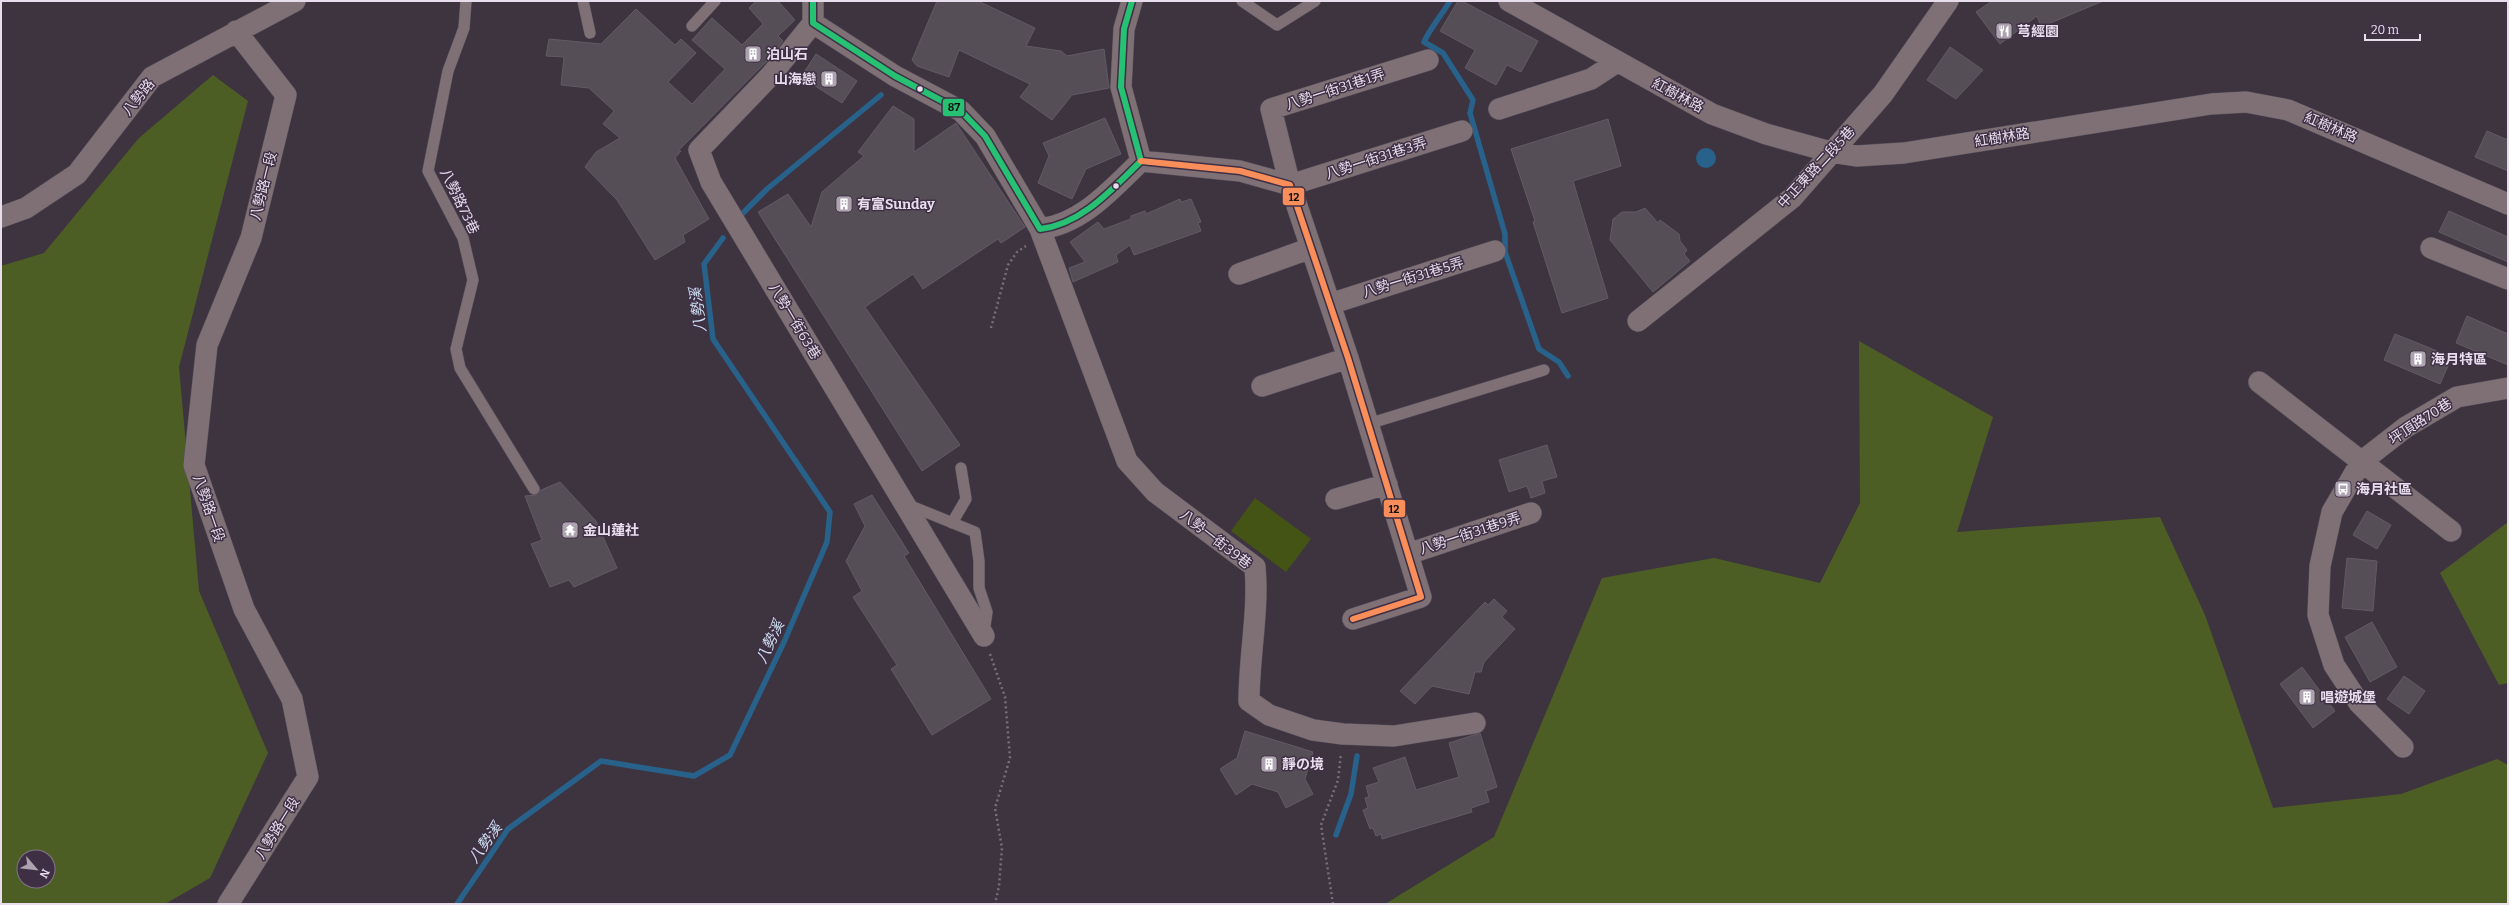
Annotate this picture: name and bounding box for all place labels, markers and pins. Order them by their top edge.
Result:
restaurant icon: 芎經園 [1994,21,2014,41]
place label: 芎經園 [2017,23,2059,40]
building icon: 泊山石 [743,44,763,64]
place label: 泊山石 [766,46,808,63]
building icon: 山海戀 [819,69,839,89]
place label: 山海戀 [774,71,816,88]
unlabelled marker [915,84,925,94]
unlabelled marker [1111,181,1121,191]
building icon: 有富Sunday [834,194,854,214]
place label: 有富Sunday [857,196,935,213]
building icon: 海月特區 [2408,349,2428,369]
place label: 海月特區 [2431,351,2487,368]
bus stop icon: 海月社區 [2333,479,2353,499]
place label: 海月社區 [2356,481,2412,498]
temple icon: 金山蓮社 [560,520,580,540]
place label: 金山蓮社 [583,522,639,539]
building icon: 唱遊城堡 [2297,687,2317,707]
place label: 唱遊城堡 [2320,689,2376,706]
building icon: 靜の境 [1259,754,1279,774]
place label: 靜の境 [1282,756,1324,773]

